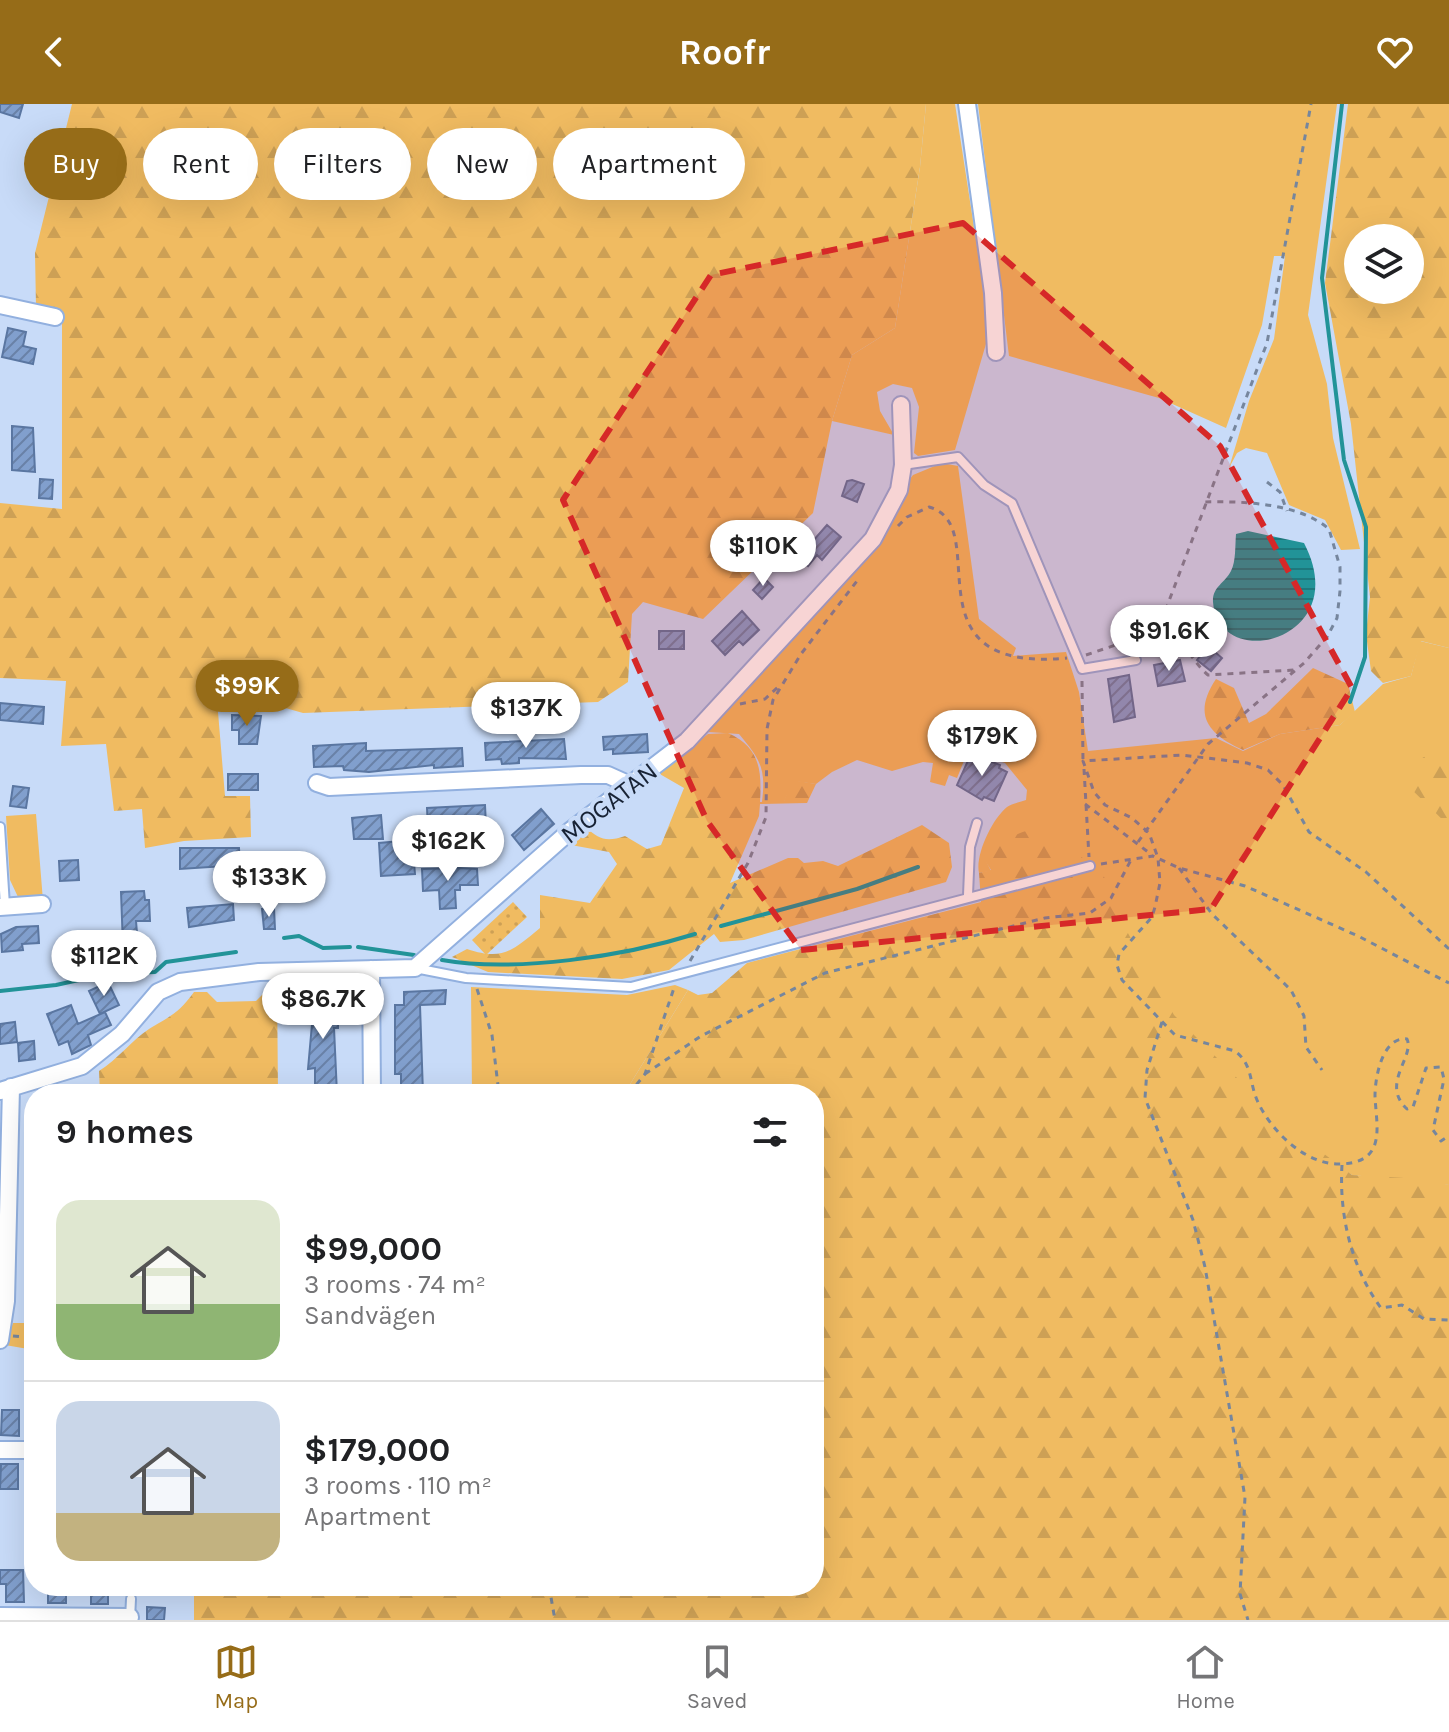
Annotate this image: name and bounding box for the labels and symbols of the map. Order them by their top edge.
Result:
pin: $110K [707,520,819,588]
pin: $91.6K [1104,605,1234,673]
pin: $99K [200,660,294,728]
pin: $137K [470,682,582,750]
pin: $179K [926,710,1038,778]
street label: MOGATAN [555,756,663,850]
pin: $162K [392,815,504,883]
pin: $133K [213,851,325,919]
pin: $112K [48,930,160,998]
pin: $86.7K [258,973,388,1041]

